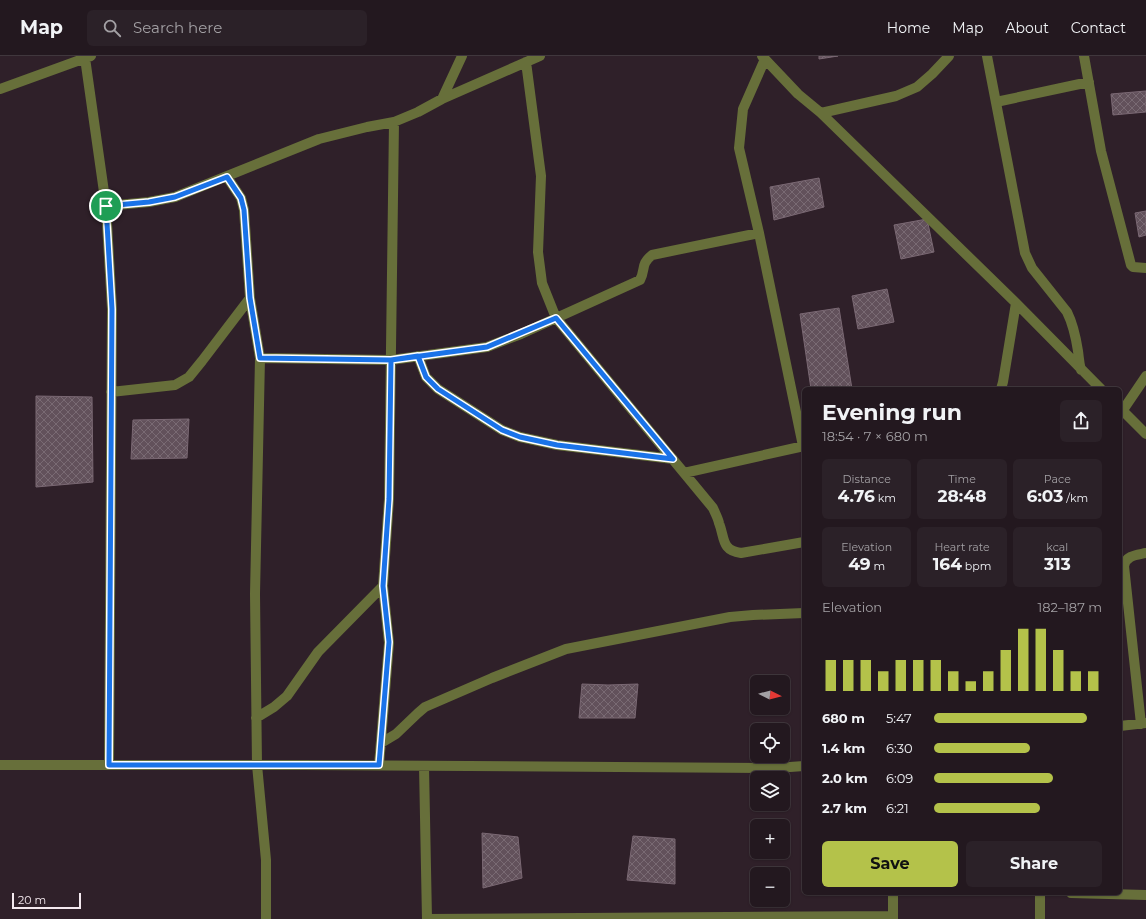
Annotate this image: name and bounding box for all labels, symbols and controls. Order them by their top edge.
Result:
search box [87,10,367,46]
text: Map [20,16,63,39]
icon: search [101,17,123,39]
text: Search here [133,18,222,37]
text: Home [887,19,930,37]
text: Map [952,19,983,37]
text: About [1005,19,1049,37]
text: Contact [1071,19,1126,37]
pin [89,189,123,223]
icon: arrive [95,195,117,217]
text: Evening run [822,399,962,426]
button: share [1060,400,1102,442]
text: 18:54 · 7 × 680 m [822,428,928,444]
text: Distance [843,472,891,486]
text: Time [948,472,976,486]
text: Pace [1044,472,1071,486]
text: 4.76 [838,486,875,506]
text: 28:48 [938,486,986,506]
text: 6:03 [1027,486,1063,506]
text: km [875,491,896,505]
text: /km [1063,491,1088,505]
text: Elevation [841,540,892,554]
text: Heart rate [934,540,990,554]
text: kcal [1046,540,1068,554]
text: 49 [848,554,871,574]
text: 164 [933,554,962,574]
text: 313 [1044,554,1071,574]
text: m [871,559,885,573]
text: bpm [962,559,991,573]
text: Elevation [822,599,882,615]
text: 182–187 m [1038,599,1102,615]
north arrow [750,675,790,715]
map controls [750,675,790,907]
text: 680 m [822,710,865,726]
text: 5:47 [886,710,912,726]
button: locate [750,723,790,763]
text: 1.4 km [822,740,865,756]
text: 6:30 [886,740,913,756]
text: 2.0 km [822,770,868,786]
text: 6:09 [886,770,913,786]
button: layers [750,771,790,811]
text: 2.7 km [822,800,867,816]
text: 6:21 [886,800,909,816]
button: + [750,819,790,859]
button: Save [822,841,958,887]
button: Share [966,841,1102,887]
button: − [750,867,790,907]
scale bar [12,891,81,910]
text: 20 m [18,893,46,907]

